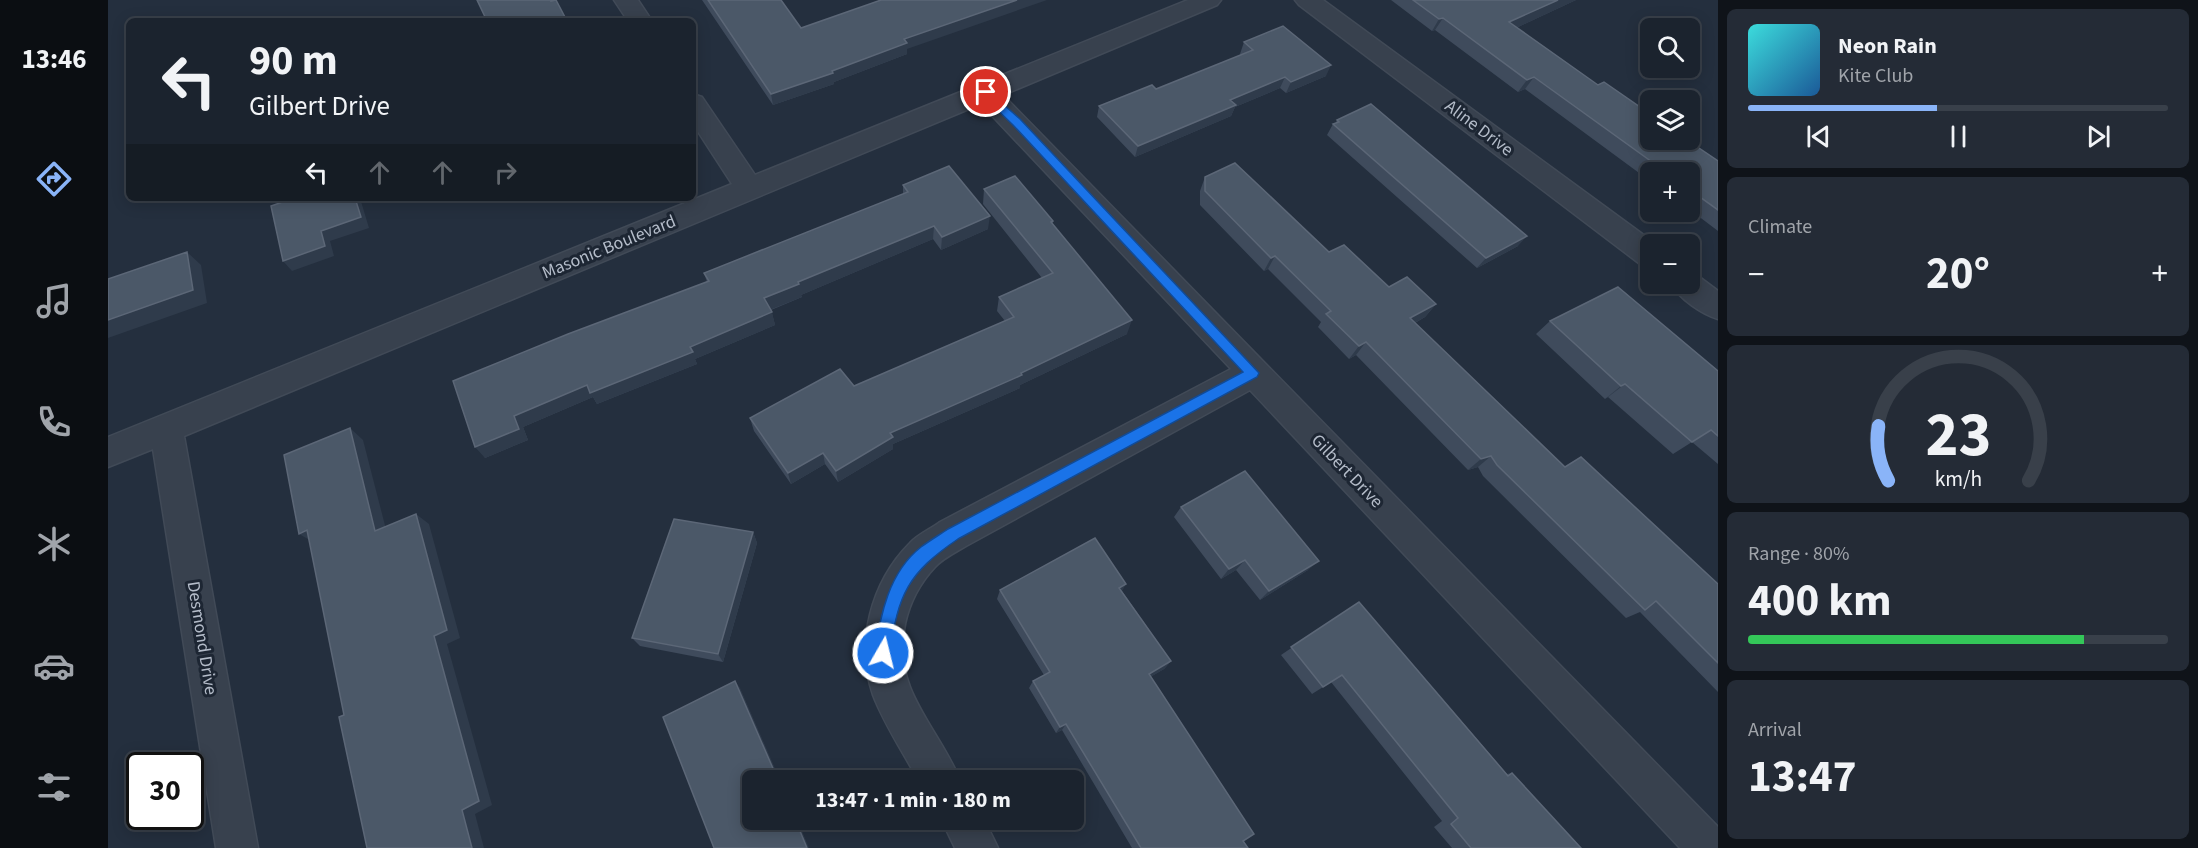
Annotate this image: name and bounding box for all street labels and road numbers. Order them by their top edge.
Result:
street label: Aline Drive [1439,94,1519,162]
street label: Masonic Boulevard [538,209,680,285]
street label: Gilbert Drive [1305,429,1389,514]
street label: Desmond Drive [181,579,223,697]

